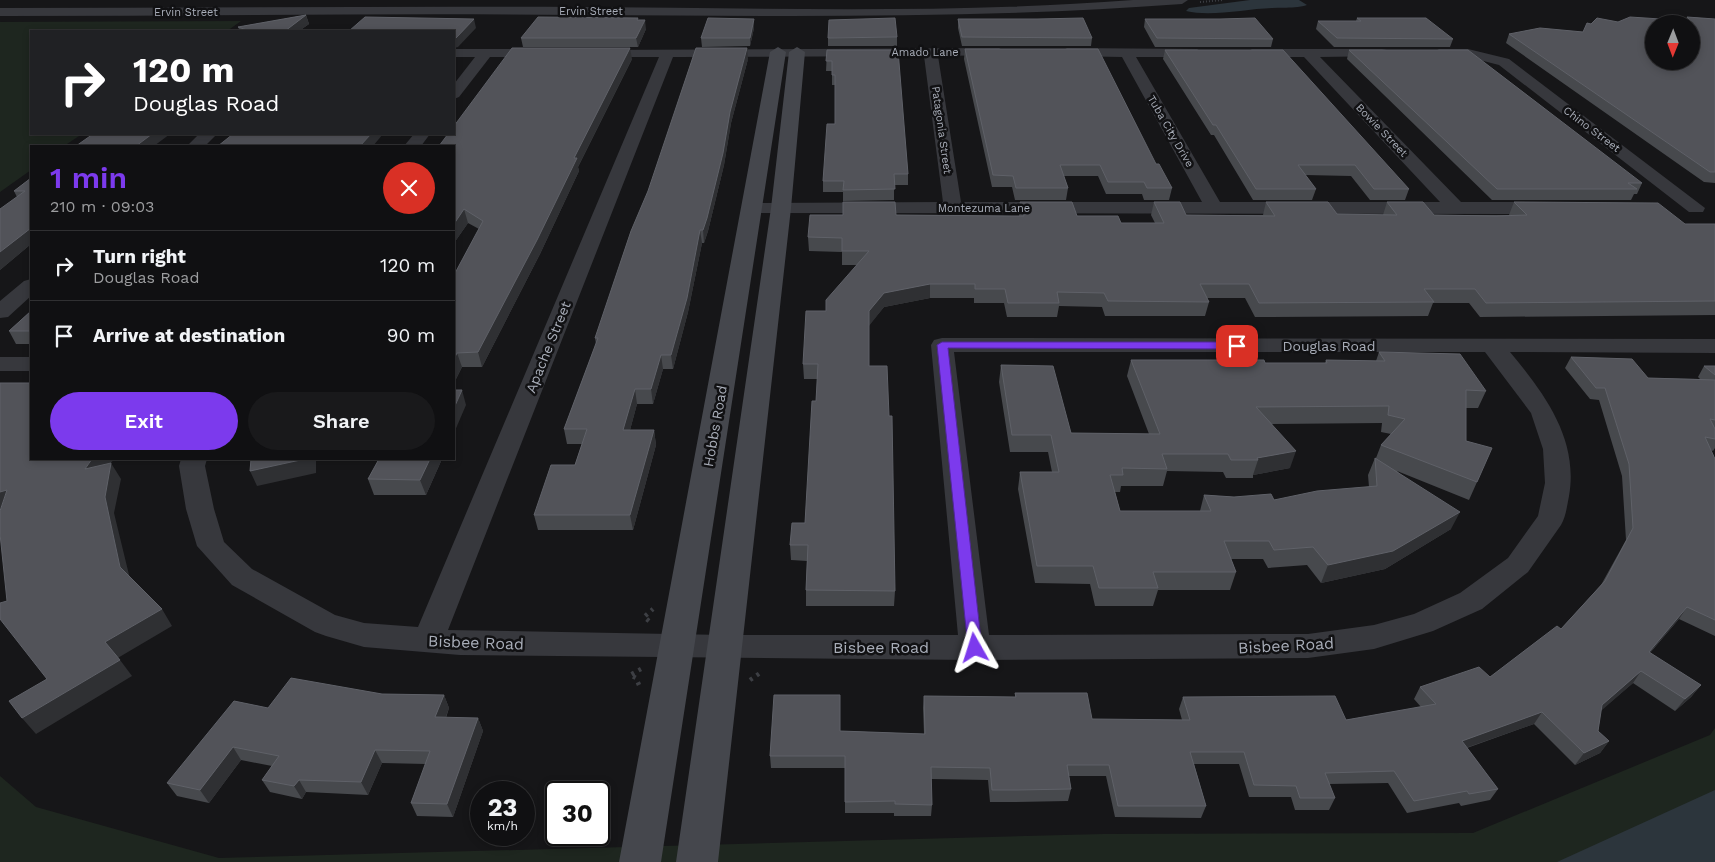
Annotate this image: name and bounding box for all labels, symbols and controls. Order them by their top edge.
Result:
street label: Ervin Street [559,5,623,18]
street label: Ervin Street [154,6,218,19]
north arrow [1645,15,1700,70]
map controls [1645,15,1700,70]
street label: Amado Lane [891,46,959,59]
text: 120 m [133,49,234,91]
icon: right [50,50,115,115]
street label: Patagonia Street [929,85,954,175]
text: Douglas Road [133,91,279,116]
street label: Tuba City Drive [1145,93,1196,170]
street label: Bowie Street [1353,101,1411,160]
street label: Chino Street [1561,104,1623,155]
text: 1 min [50,160,127,195]
button: close [383,162,435,214]
text: 210 m · 09:03 [50,197,154,216]
street label: Montezuma Lane [938,202,1030,215]
text: Turn right [93,245,186,268]
icon: right [50,252,78,280]
text: 120 m [380,254,435,277]
text: Douglas Road [93,268,199,287]
street label: Apache Street [522,299,574,395]
icon: arrive [50,322,78,350]
text: Arrive at destination [93,324,285,347]
text: 90 m [387,324,435,347]
pin [1216,325,1258,367]
icon: arrive [1223,332,1251,360]
street label: Douglas Road [1282,338,1376,354]
street label: Hobbs Road [700,384,730,468]
button: Exit [50,392,238,450]
button: Share [248,392,435,450]
position arrow [948,621,1000,673]
street label: Bisbee Road [428,631,524,654]
street label: Bisbee Road [1238,633,1335,658]
street label: Bisbee Road [833,638,929,657]
speed limit sign: 30 [545,781,610,846]
text: 23 [488,793,517,822]
text: km/h [487,819,518,833]

